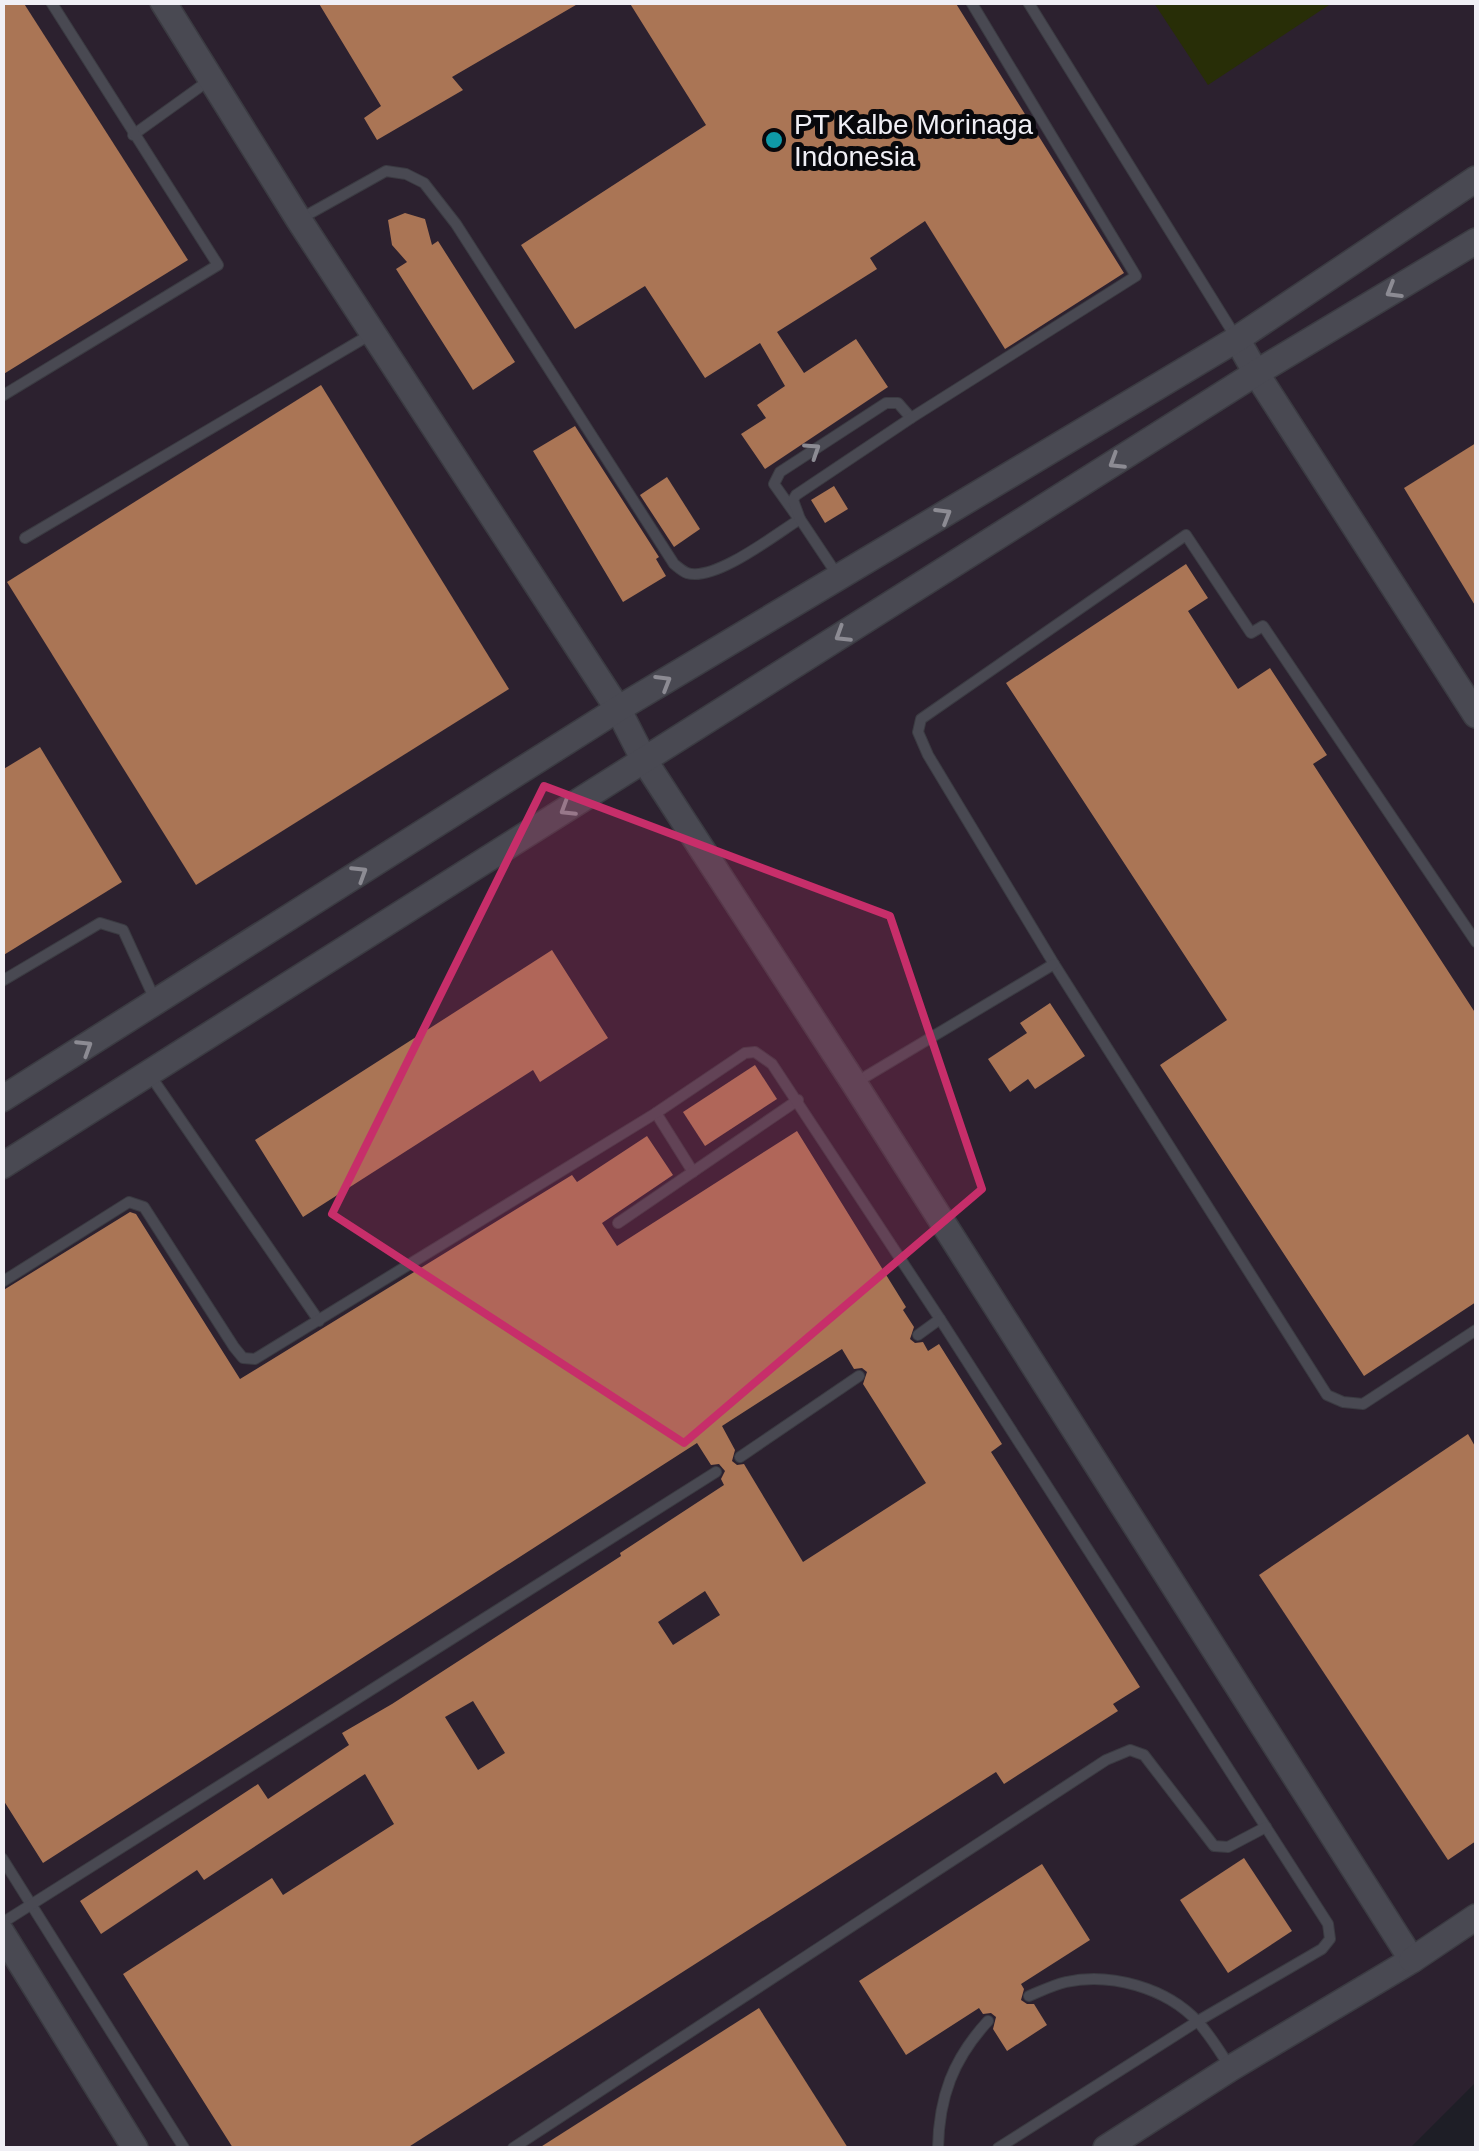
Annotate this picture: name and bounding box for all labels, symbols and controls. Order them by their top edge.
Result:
place label: PT Kalbe Morinaga Indonesia [794,109,1034,172]
marker: PT Kalbe Morinaga Indonesia [763,129,785,151]
one-way arrow [1386,279,1404,298]
one-way arrow [803,444,821,463]
one-way arrow [1109,449,1127,468]
one-way arrow [933,508,951,527]
one-way arrow [834,623,852,642]
one-way arrow [653,675,671,694]
one-way arrow [560,797,578,816]
one-way arrow [349,867,367,886]
one-way arrow [74,1040,92,1059]

